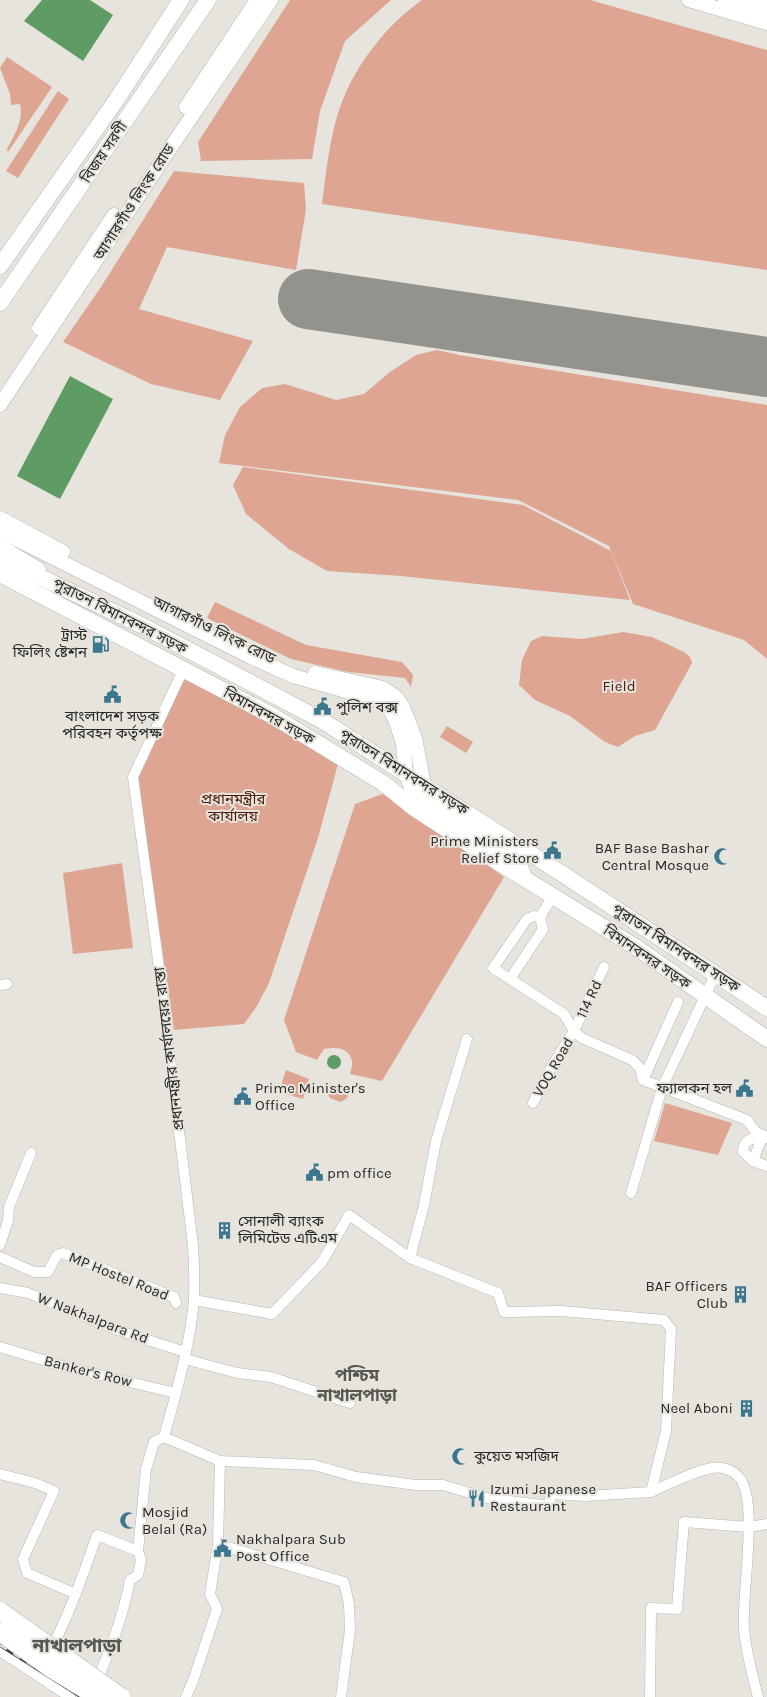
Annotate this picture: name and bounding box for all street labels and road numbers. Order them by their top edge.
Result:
street label: বিজয় সরণী [76,117,132,187]
street label: আগারগাঁও লিংক রোড [89,140,178,264]
street label: পুরাতন বিমানবন্দর সড়ক [50,574,191,658]
street label: আগারগাঁও লিংক রোড [149,592,279,668]
street label: বিমানবন্দর সড়ক [219,683,319,749]
street label: পুরাতন বিমানবন্দর সড়ক [336,725,472,819]
street label: পুরাতন বিমানবন্দর সড়ক [609,900,743,996]
street label: বিমানবন্দর সড়ক [600,921,694,993]
street label: প্রধানমন্ত্রীর কার্যালয়ের রাস্তা [150,965,188,1132]
street label: 114 Rd [572,977,606,1021]
street label: VOQ Road [529,1034,577,1100]
street label: MP Hostel Road [66,1248,172,1304]
street label: W Nakhalpara Rd [35,1288,151,1348]
street label: Banker's Row [42,1351,134,1391]

